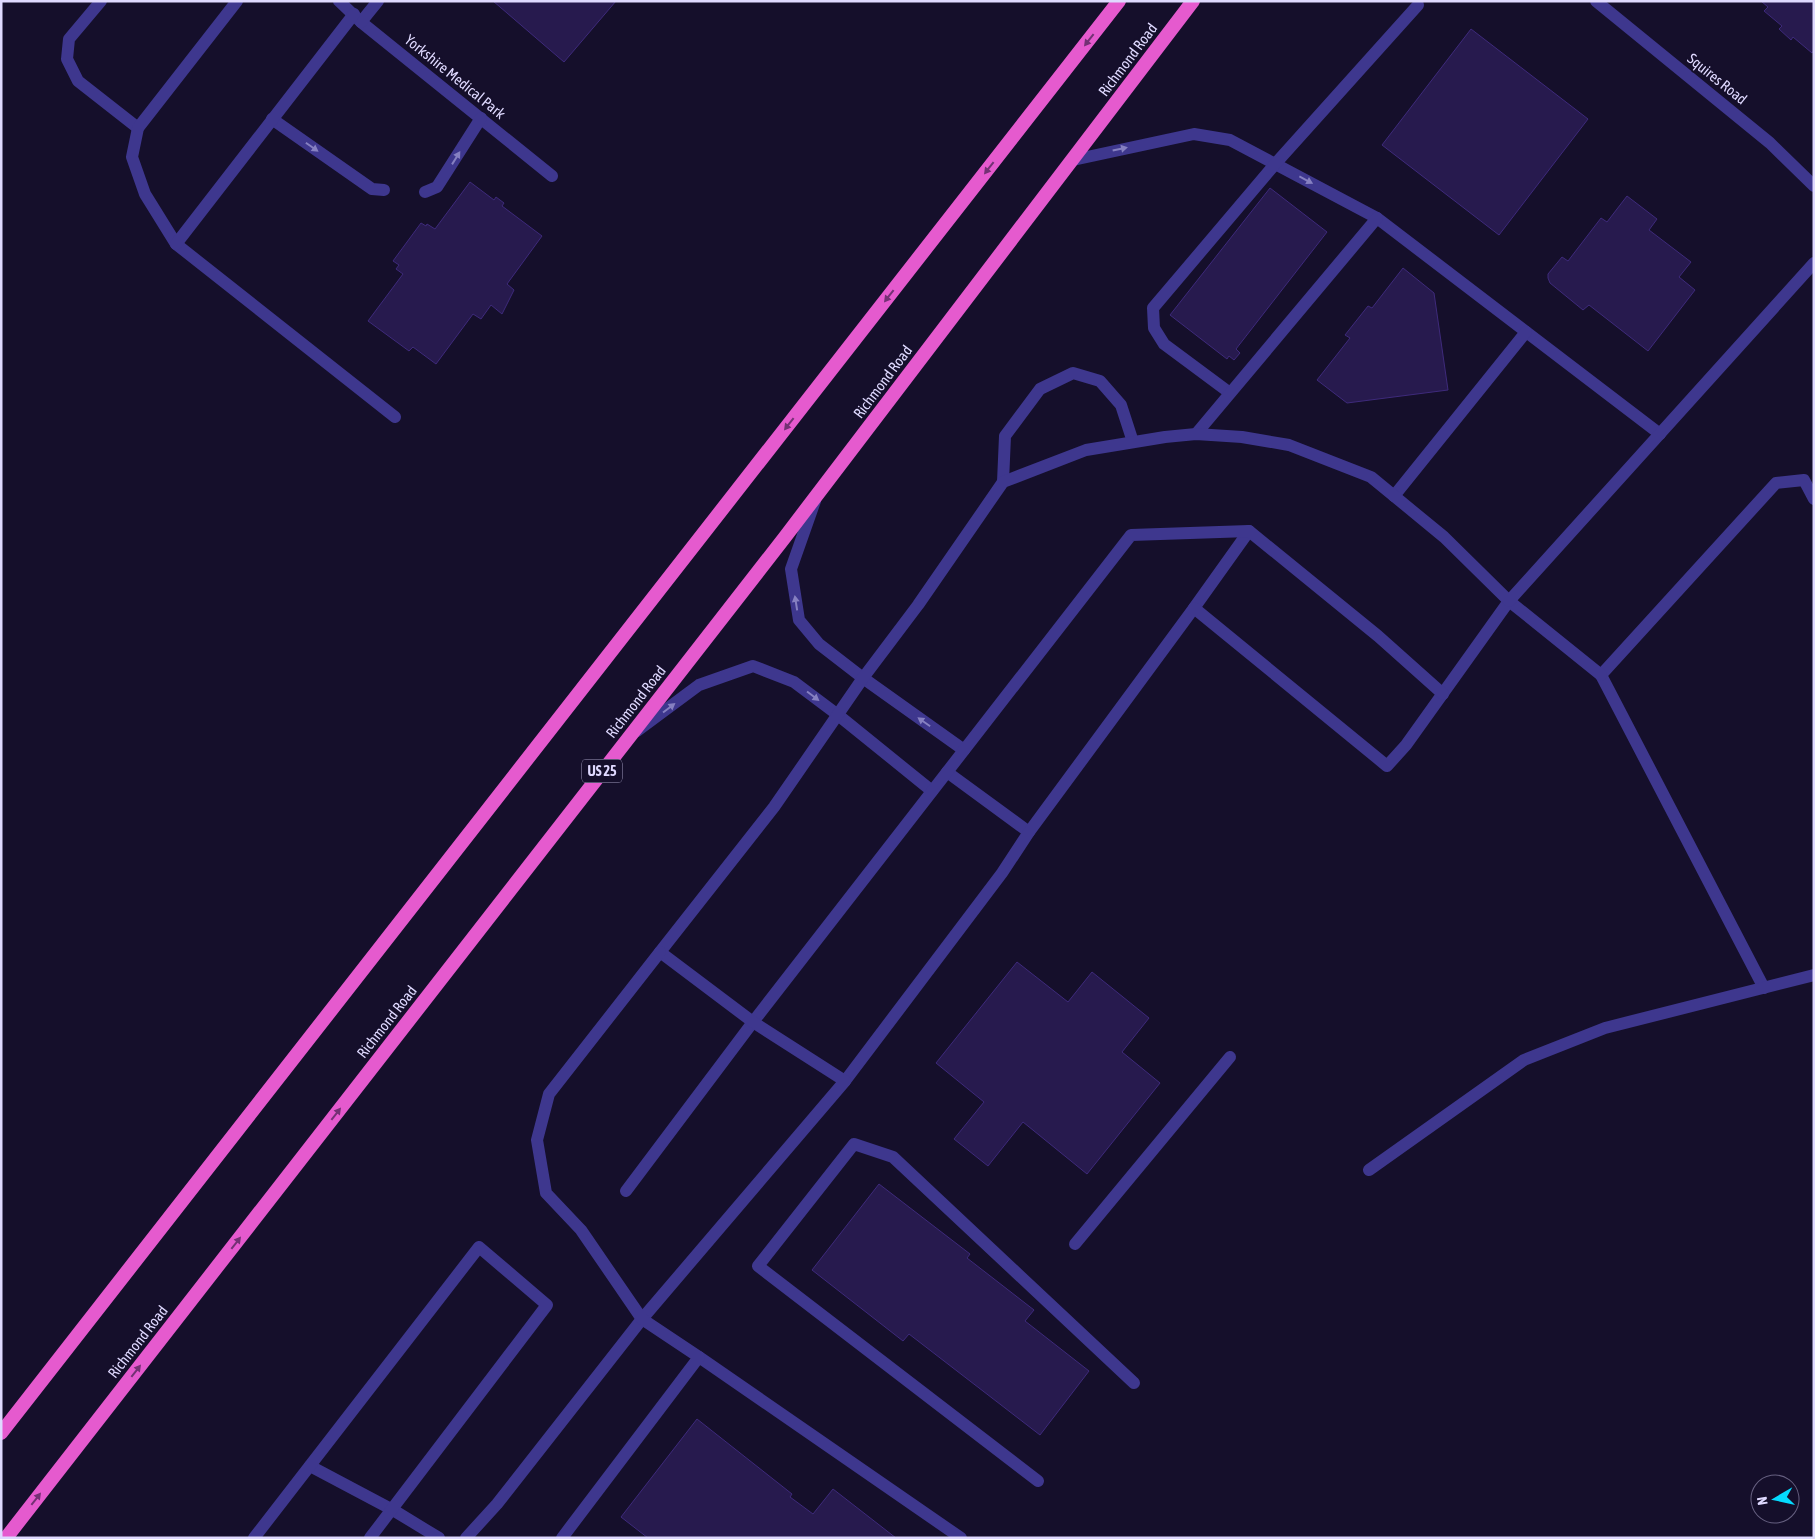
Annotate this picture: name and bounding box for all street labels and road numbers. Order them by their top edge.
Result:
street label: Richmond Road [1095,20,1160,99]
street label: Yorkshire Medical Park [402,31,509,123]
street label: Squires Road [1684,50,1750,108]
street label: Richmond Road [850,342,915,421]
street label: Richmond Road [602,662,669,741]
road number: US 25 [582,759,622,782]
street label: Richmond Road [353,982,420,1061]
street label: Richmond Road [104,1302,171,1381]

